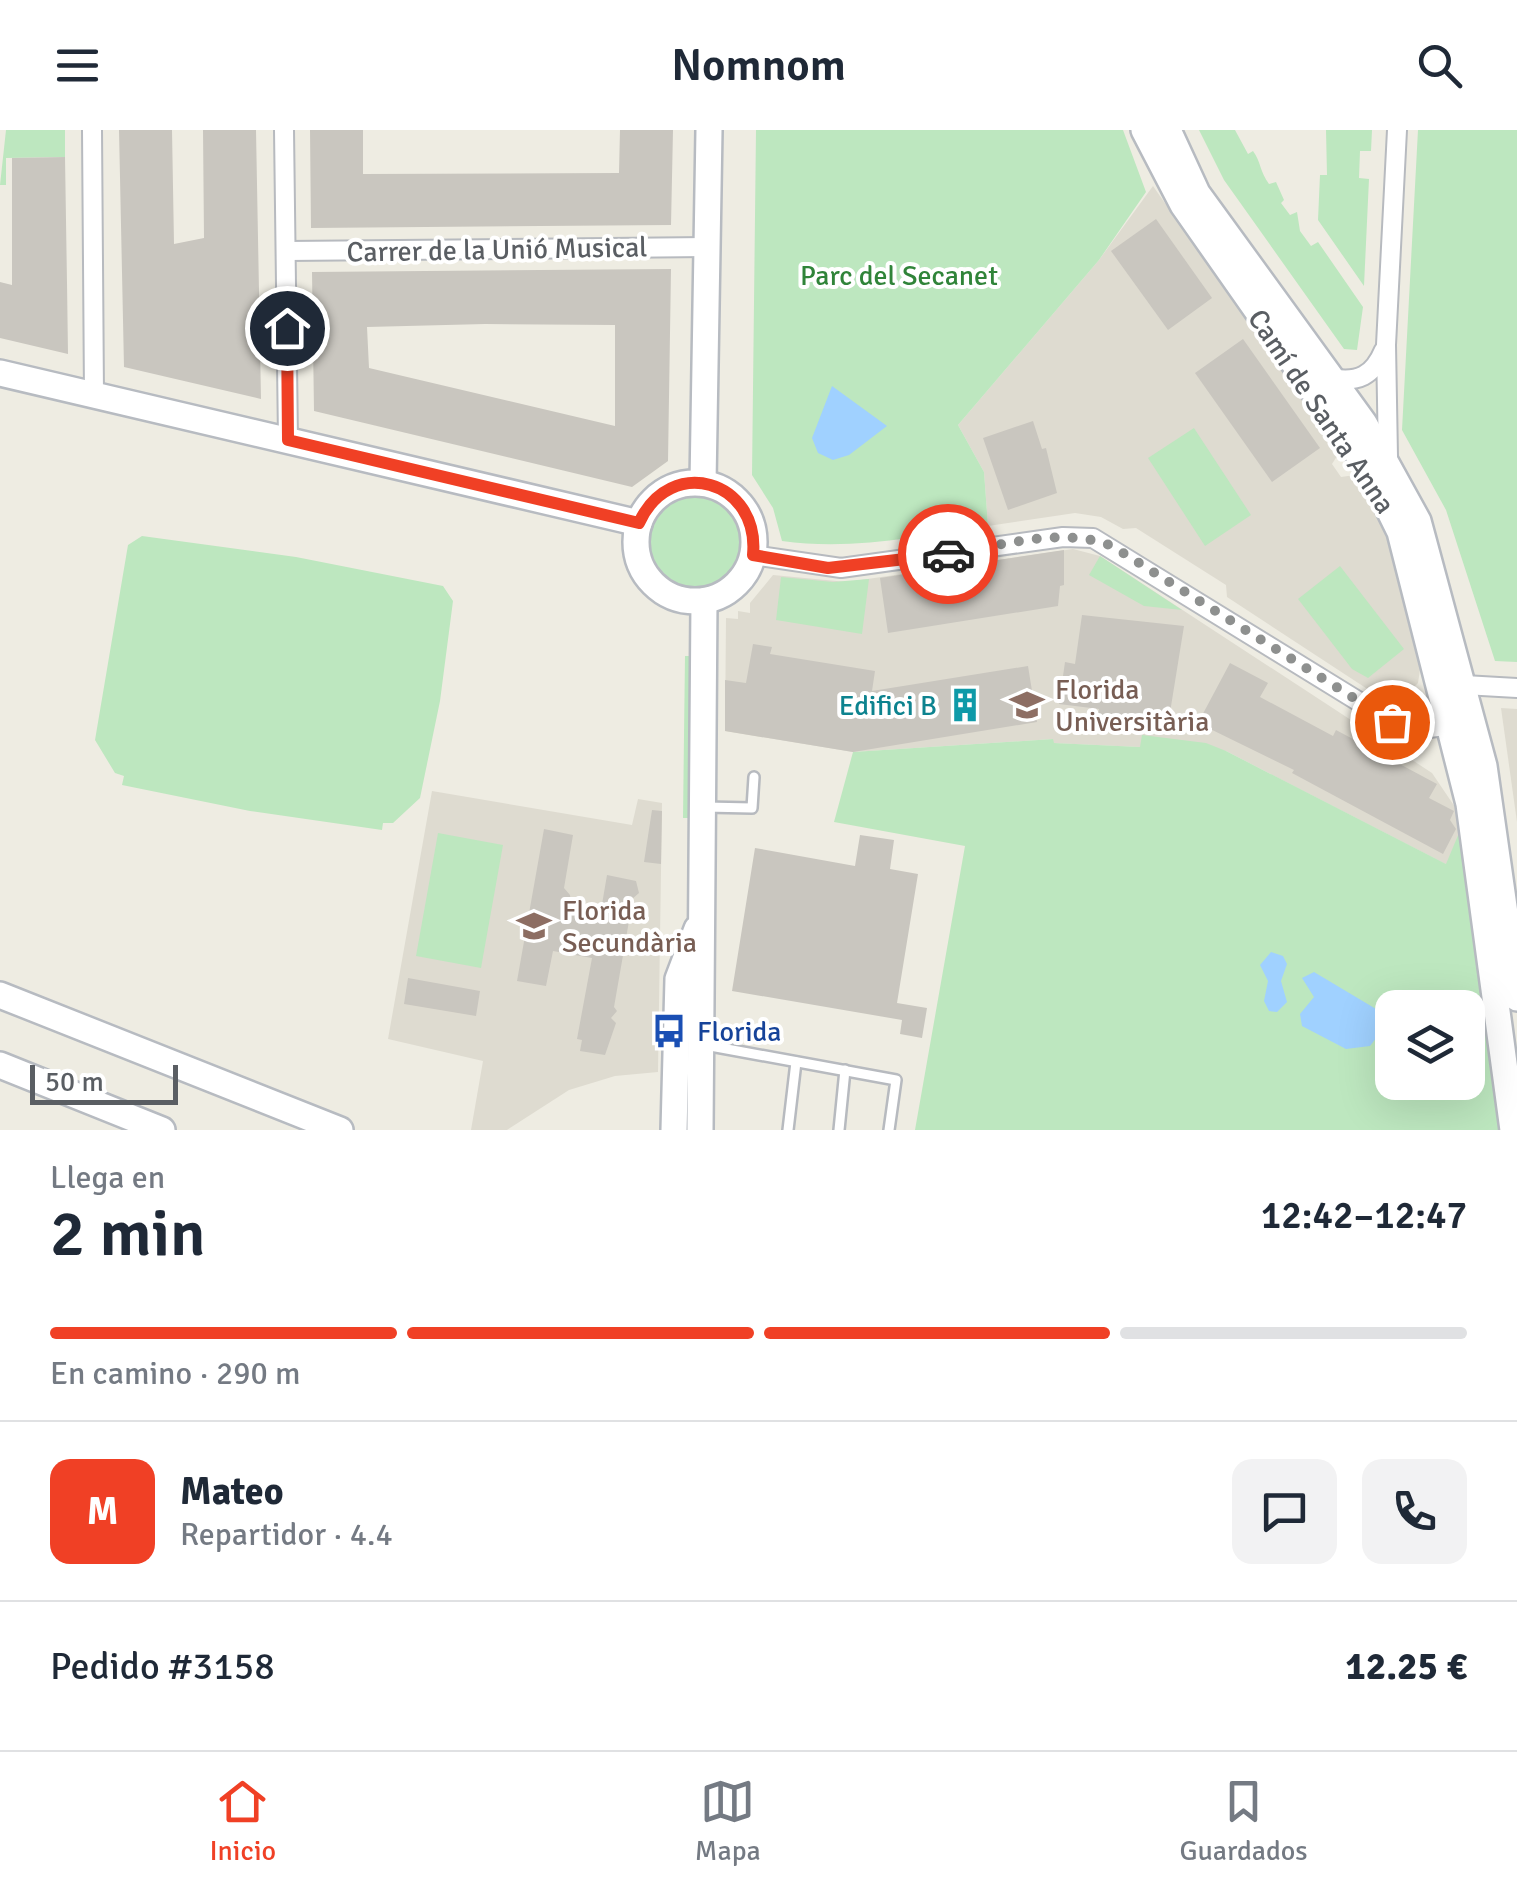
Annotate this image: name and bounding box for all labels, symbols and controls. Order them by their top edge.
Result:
icon: menu [50,38,105,93]
text: Nomnom [671,38,846,93]
icon: search [1412,38,1467,93]
street label: Carrer de la Unió Musical [346,230,648,270]
park label: Parc del Secanet [800,259,998,293]
pin [245,286,330,371]
icon: home [260,301,315,356]
street label: Camí de Santa Anna [1240,303,1402,520]
courier [898,504,998,604]
icon: car [921,527,976,582]
place label: Florida Universitària [1055,673,1209,739]
pin [1350,680,1435,765]
building icon: Edifici B [946,686,984,724]
school or university icon: Florida Universitària [1008,686,1046,724]
place label: Edifici B [839,689,937,723]
icon: bag [1365,695,1420,750]
place label: Florida Secundària [562,894,697,960]
school or university icon: Florida Secundària [515,907,553,945]
map controls [1375,990,1485,1100]
button: layers [1375,990,1485,1100]
bus stop icon: Florida [650,1012,688,1050]
place label: Florida [697,1015,782,1049]
scale bar [30,1060,178,1104]
text: 50 m [45,1065,104,1099]
text: Llega en [50,1158,165,1197]
text: 12:42–12:47 [1261,1192,1467,1239]
text: 2 min [50,1194,206,1274]
text: En camino · 290 m [50,1354,300,1393]
button: chat [1232,1459,1337,1564]
button: phone [1362,1459,1467,1564]
text: Mateo [180,1468,284,1515]
text: M [87,1488,118,1535]
text: Repartidor · 4.4 [180,1515,393,1554]
text: Pedido #3158 [50,1643,275,1690]
text: 12.25 € [1345,1643,1467,1690]
tab: Inicio [209,1774,276,1868]
tab: Mapa [695,1774,761,1868]
tab: Guardados [1179,1774,1308,1868]

